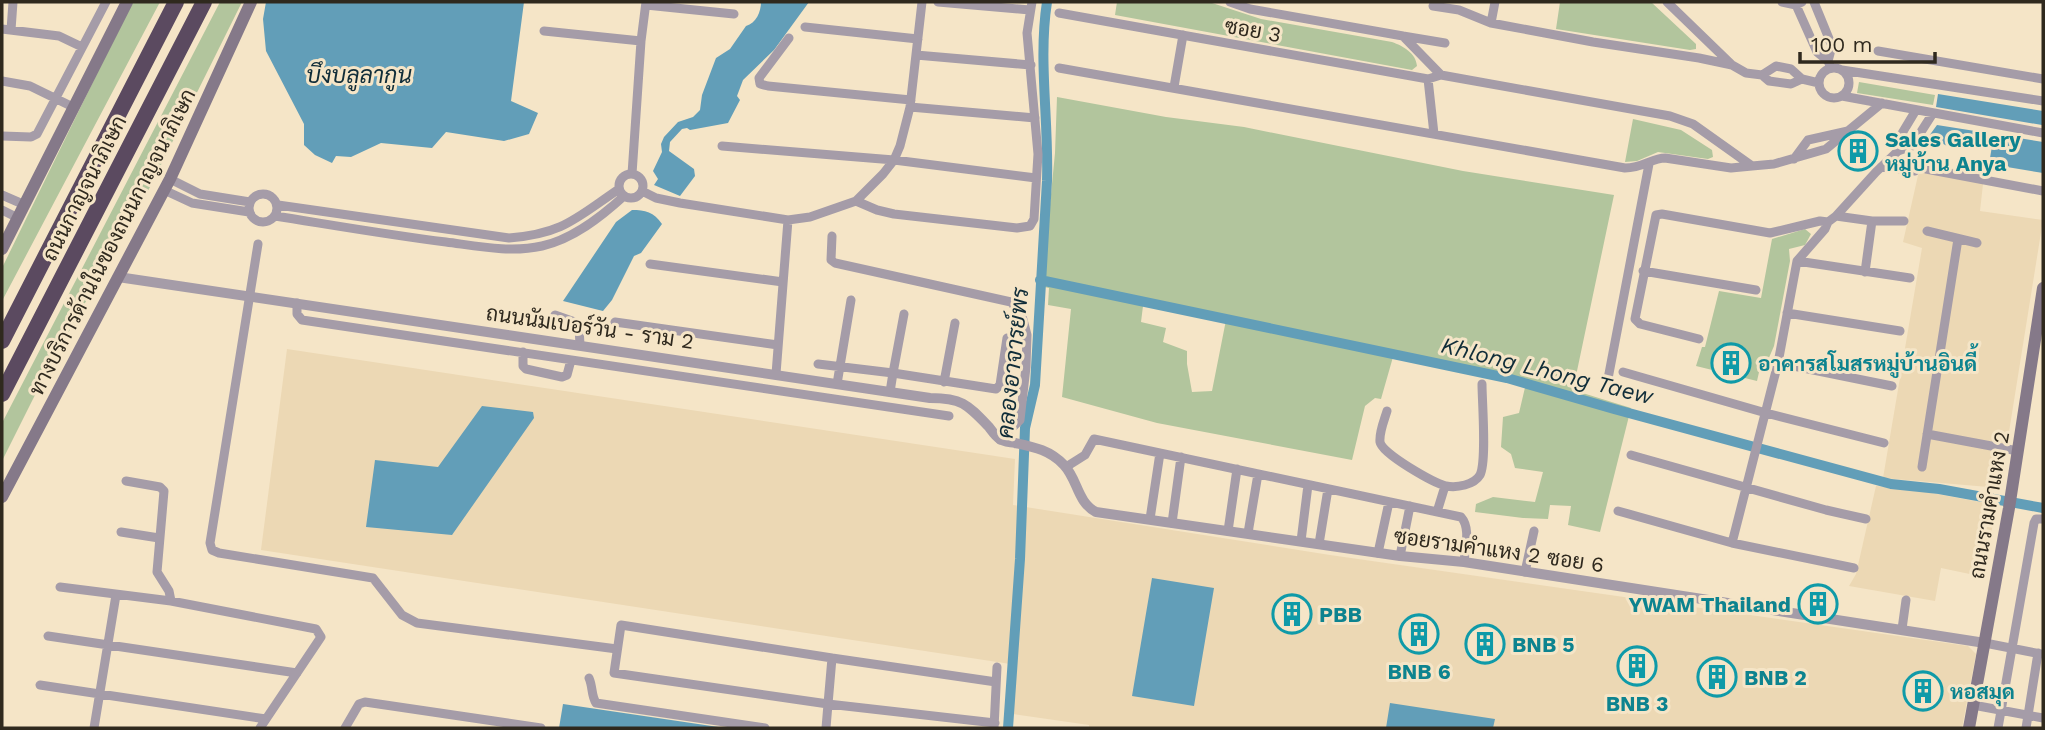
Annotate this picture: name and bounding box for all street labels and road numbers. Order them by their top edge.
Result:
street label: ซอย 3 [1223,13,1283,47]
street label: ทางบริการด้านในของถนนกาญจนาภิเษก [23,84,201,400]
street label: ถนนกาญจนาภิเษก [37,111,131,265]
street label: ถนนนัมเบอร์วัน - ราม 2 [484,299,696,354]
street label: ถนนรามคำแหง 2 [1964,429,2014,581]
street label: ซอยรามคำแหง 2 ซอย 6 [1392,523,1606,577]

